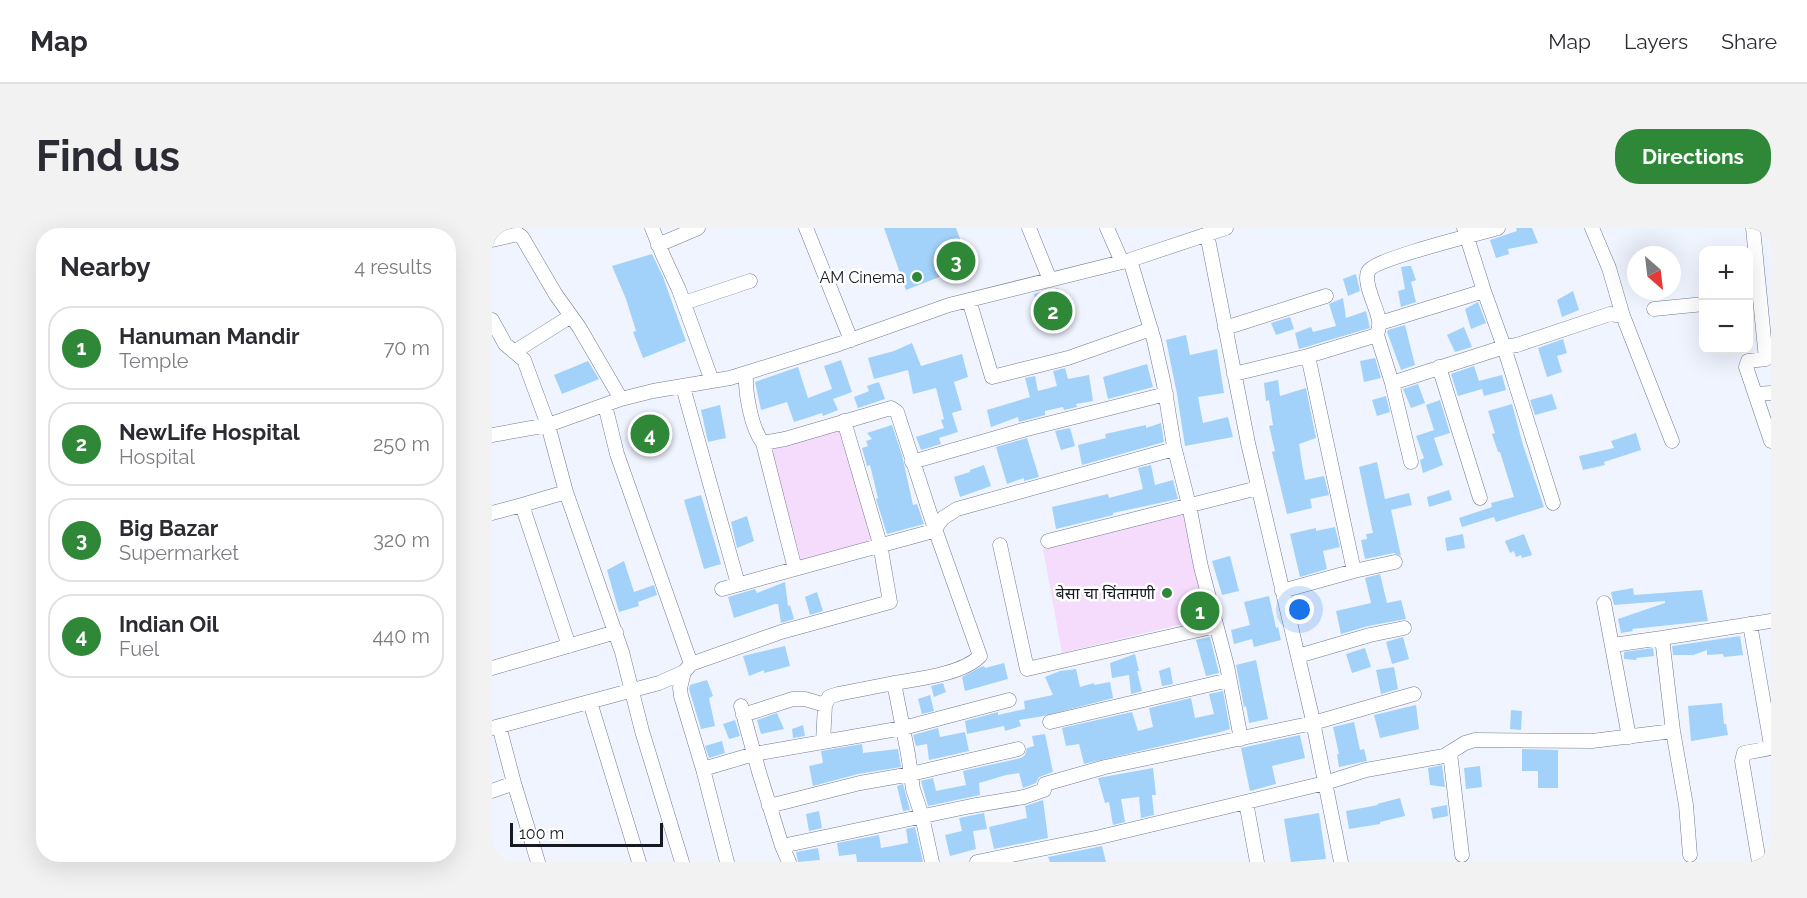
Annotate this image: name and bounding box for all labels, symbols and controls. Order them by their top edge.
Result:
text: Map [30,25,88,58]
text: Map [1548,29,1591,54]
text: Layers [1624,29,1688,54]
text: Share [1721,29,1777,54]
button: Directions [1615,129,1771,184]
text: Find us [36,132,180,181]
pin: 3 [936,238,976,284]
north arrow [1627,246,1681,300]
map controls [1699,246,1753,354]
button: + [1699,246,1753,300]
text: Nearby [60,252,150,282]
text: 4 results [354,255,432,279]
place label: AM Cinema [819,268,905,287]
marker: AM Cinema [910,270,924,284]
pin: 2 [1034,288,1072,334]
button: − [1699,300,1753,354]
text: Hanuman Mandir [119,323,300,349]
text: 1 [77,336,86,360]
text: 70 m [384,336,430,360]
text: Temple [119,349,189,373]
pin: 4 [630,412,670,456]
text: NewLife Hospital [119,419,300,445]
text: 2 [76,432,87,456]
text: 250 m [373,432,430,456]
text: Hospital [119,445,195,469]
text: Big Bazar [119,515,218,541]
text: 3 [76,528,87,552]
text: 320 m [373,528,430,552]
text: Supermarket [119,541,239,565]
place label: बेसा चा चिंतामणी [1056,584,1156,603]
marker: बेसा चा चिंतामणी [1160,586,1174,600]
pin: 1 [1180,588,1220,634]
your location [1285,595,1314,624]
text: Indian Oil [119,611,219,637]
text: 4 [76,624,87,648]
text: 440 m [372,624,430,648]
text: Fuel [119,637,159,661]
scale bar [510,820,663,848]
text: 100 m [519,824,564,843]

